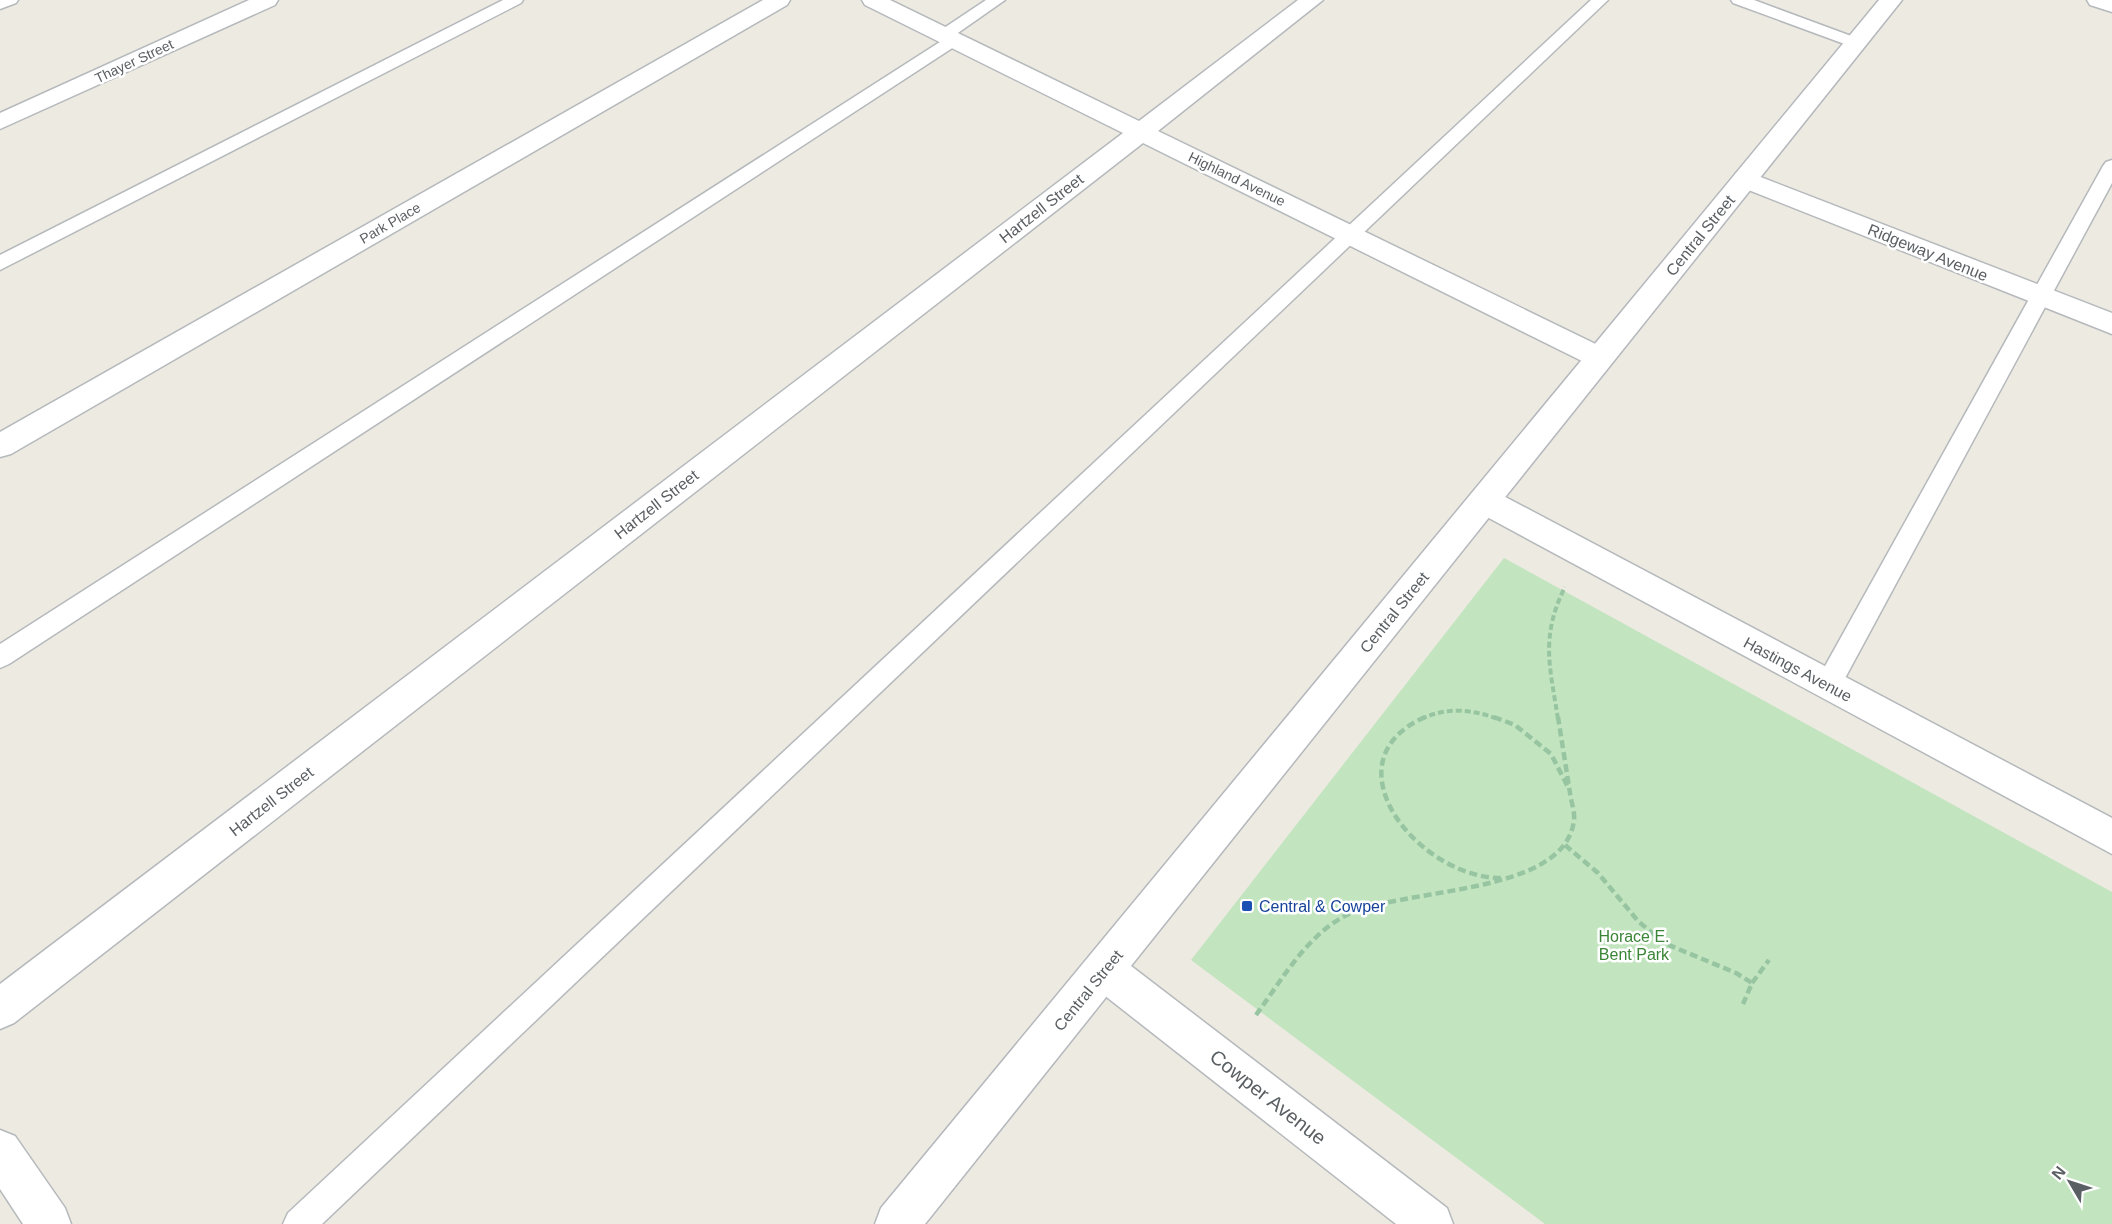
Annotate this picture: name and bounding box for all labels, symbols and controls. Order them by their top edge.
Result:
street label: Thayer Street [92,36,176,86]
street label: Highland Avenue [1186,149,1288,209]
street label: Hartzell Street [996,170,1087,246]
street label: Central Street [1663,191,1738,279]
street label: Park Place [357,199,423,247]
street label: Ridgeway Avenue [1865,221,1990,284]
street label: Hartzell Street [611,466,702,542]
street label: Central Street [1357,568,1432,656]
street label: Hastings Avenue [1741,634,1855,705]
street label: Hartzell Street [226,763,317,839]
place label: Central & Cowper [1259,898,1386,915]
marker: Central & Cowper [1240,899,1254,913]
park label: Horace E. Bent Park [1598,928,1670,963]
street label: Central Street [1051,946,1126,1034]
street label: Cowper Avenue [1206,1045,1330,1149]
north arrow [2040,1152,2100,1212]
text: N [2048,1163,2069,1183]

